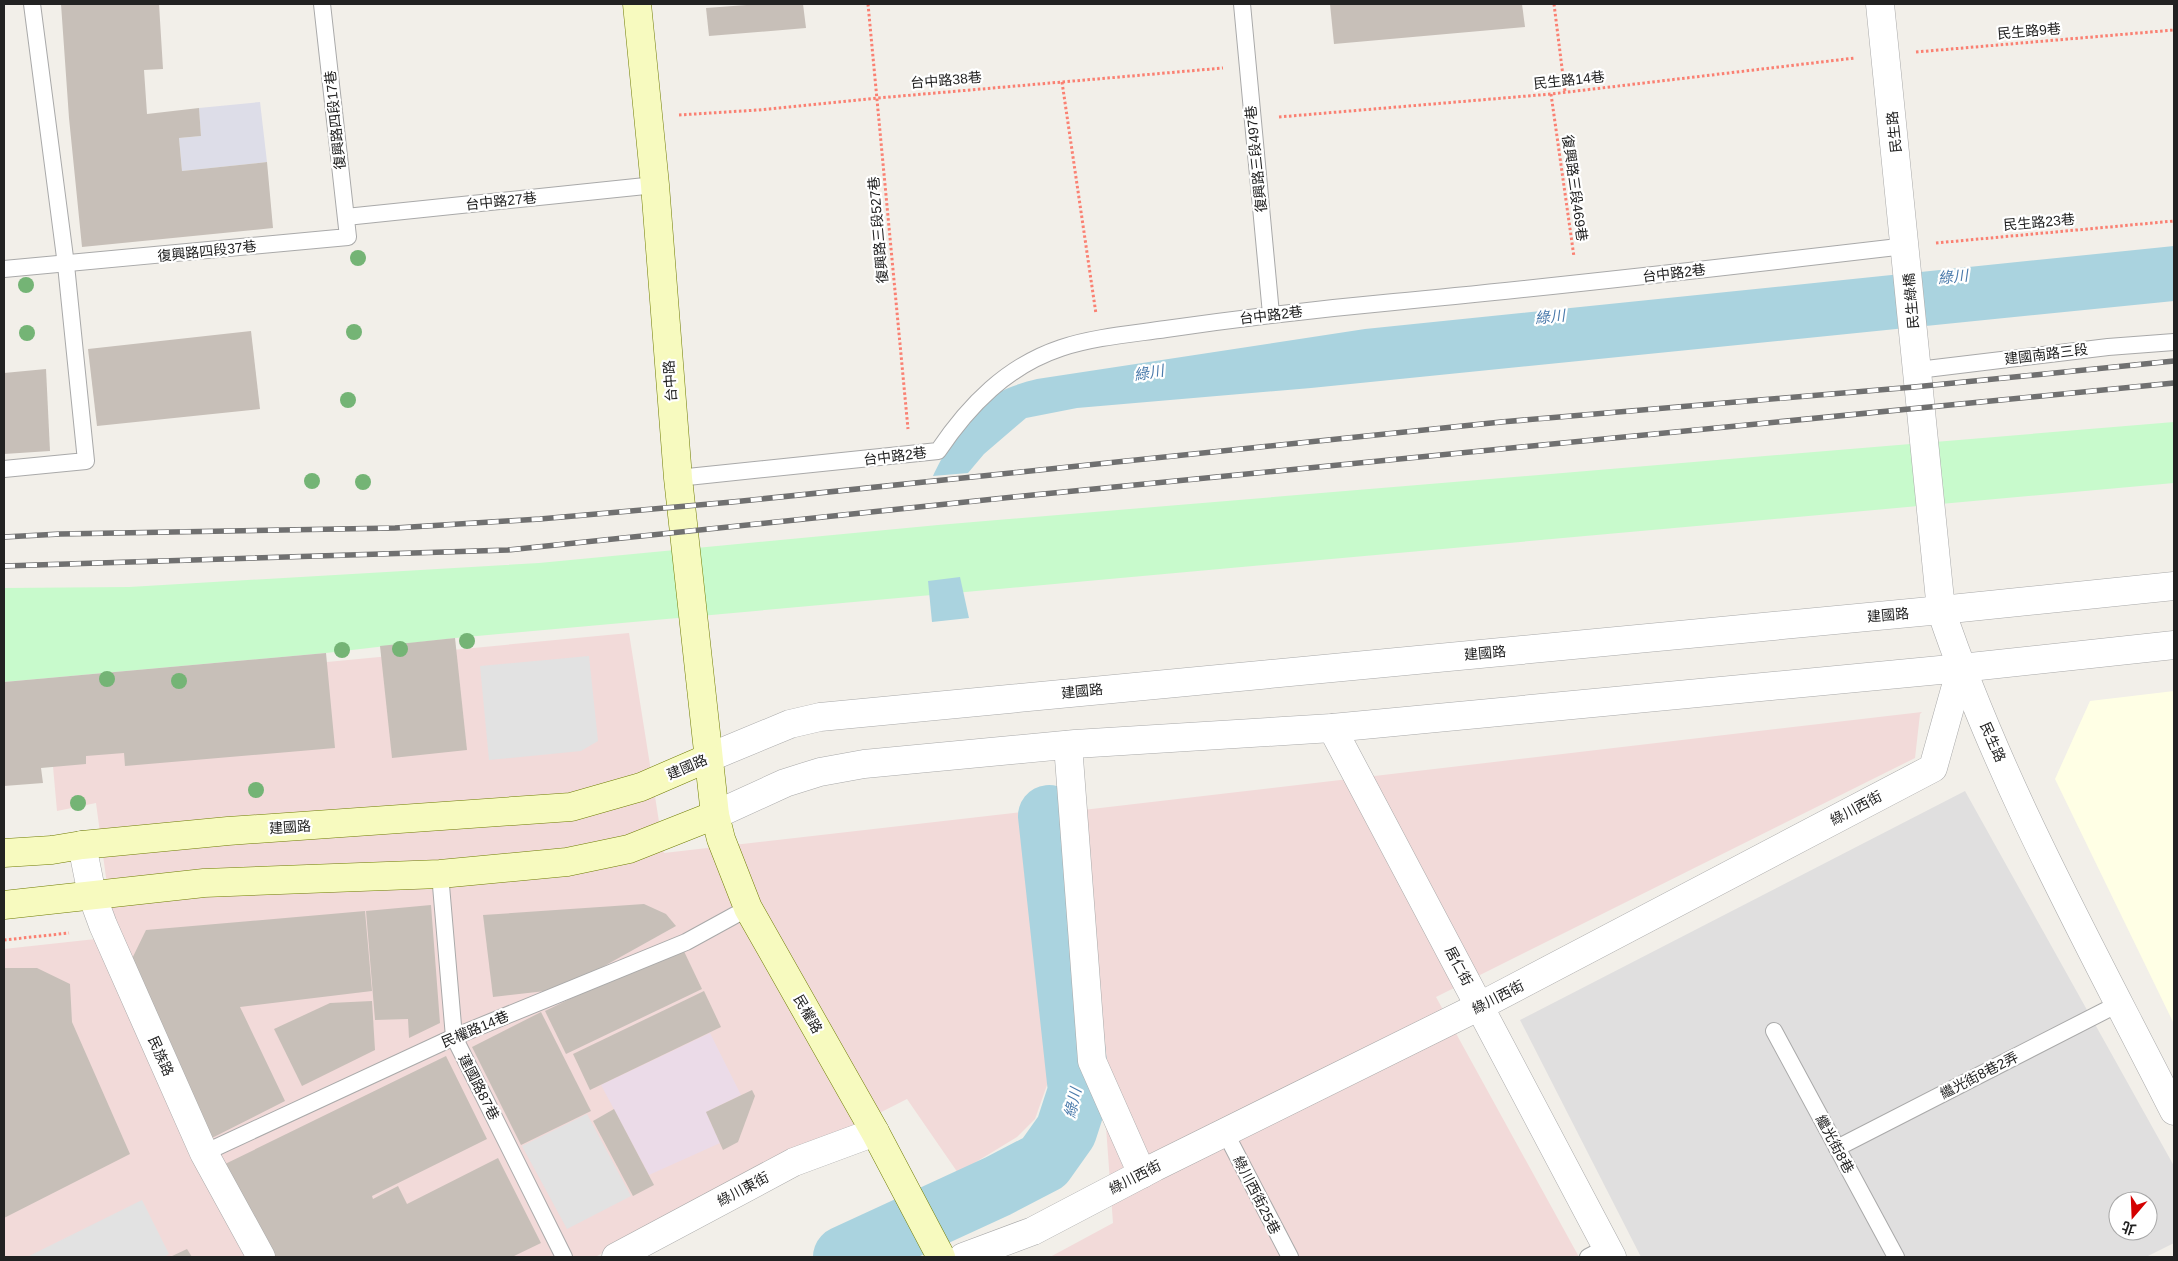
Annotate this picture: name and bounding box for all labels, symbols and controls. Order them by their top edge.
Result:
street label: 民生路9巷 [1997,20,2061,42]
street label: 民生路14巷 [1533,68,1605,92]
street label: 台中路38巷 [910,69,982,91]
street label: 復興路四段17巷 [322,70,348,170]
street label: 復興路三段497巷 [1242,105,1270,213]
street label: 民生路 [1884,110,1904,154]
street label: 復興路三段469巷 [1560,134,1590,242]
street label: 復興路三段527巷 [865,176,891,284]
street label: 台中路27巷 [465,189,537,213]
street label: 民生路23巷 [2003,211,2075,233]
street label: 復興路四段37巷 [157,238,257,264]
street label: 台中路2巷 [1641,261,1707,285]
water label: 綠川 [1937,266,1971,287]
street label: 民生綠橋 [1901,272,1921,330]
street label: 台中路2巷 [1238,303,1304,327]
water label: 綠川 [1534,306,1568,327]
street label: 建國南路三段 [2003,341,2089,367]
street label: 台中路 [661,359,679,403]
water label: 綠川 [1133,361,1167,383]
street label: 台中路2巷 [862,444,928,468]
street label: 建國路 [1866,605,1910,625]
street label: 建國路 [1463,643,1507,663]
street label: 建國路 [1060,681,1104,701]
street label: 民生路 [1977,720,2009,764]
street label: 建國路 [665,751,709,783]
street label: 綠川西街 [1828,788,1884,828]
street label: 建國路 [268,818,312,836]
street label: 居仁街 [1442,944,1476,988]
street label: 綠川西街 [1469,977,1527,1017]
street label: 民權路 [791,992,825,1036]
street label: 民權路14巷 [439,1008,511,1050]
street label: 民族路 [145,1034,177,1078]
street label: 繼光街8巷2弄 [1937,1048,2021,1102]
street label: 建國路87巷 [456,1051,502,1123]
water label: 綠川 [1061,1084,1085,1119]
street label: 繼光街8巷 [1813,1112,1857,1176]
street label: 綠川西街25巷 [1230,1153,1284,1237]
street label: 綠川西街 [1106,1157,1164,1197]
street label: 綠川東街 [715,1169,771,1209]
north arrow [2108,1191,2158,1241]
text: 北 [2120,1218,2138,1238]

